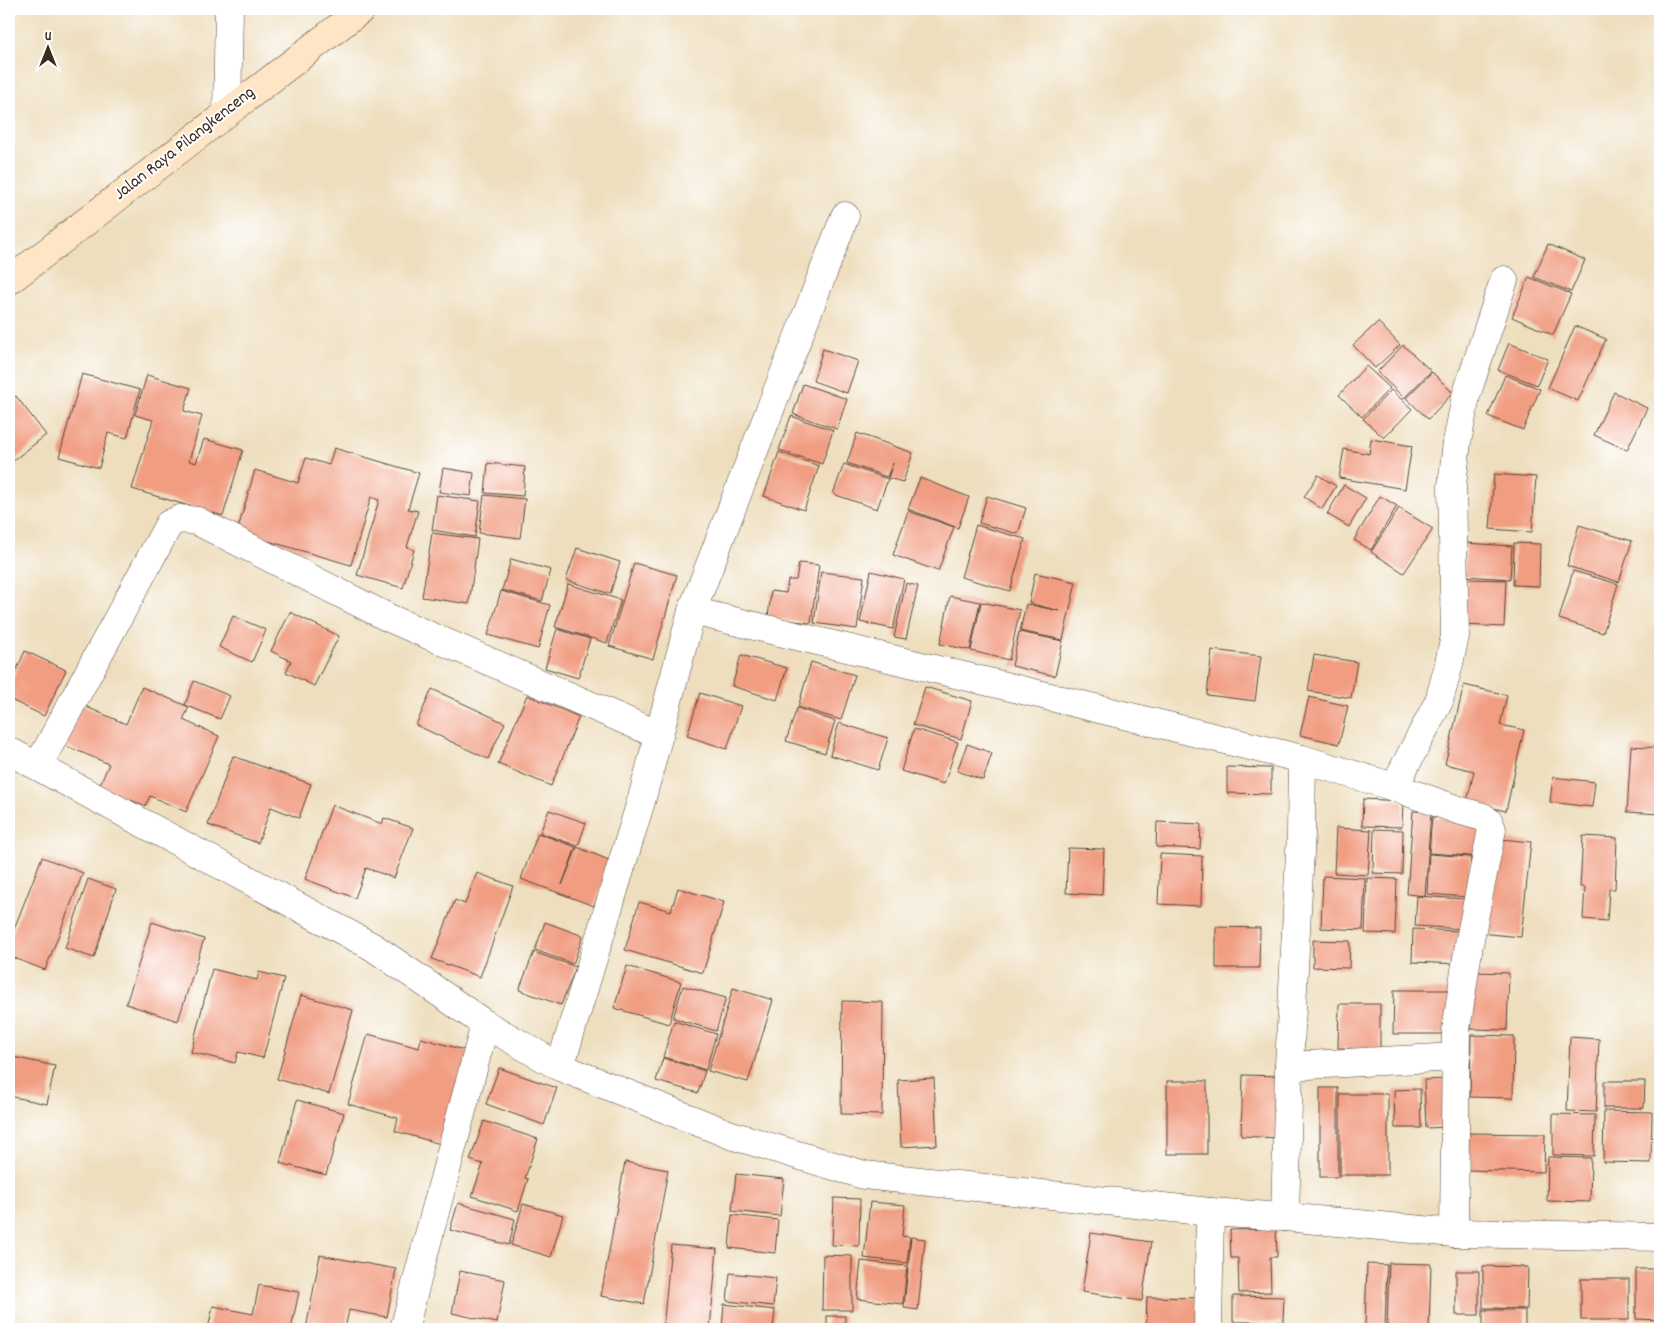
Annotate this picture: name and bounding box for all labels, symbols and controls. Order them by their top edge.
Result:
north arrow [22,22,72,72]
text: U [45,27,52,47]
street label: Jalan Raya Pilangkenceng [109,81,261,207]

